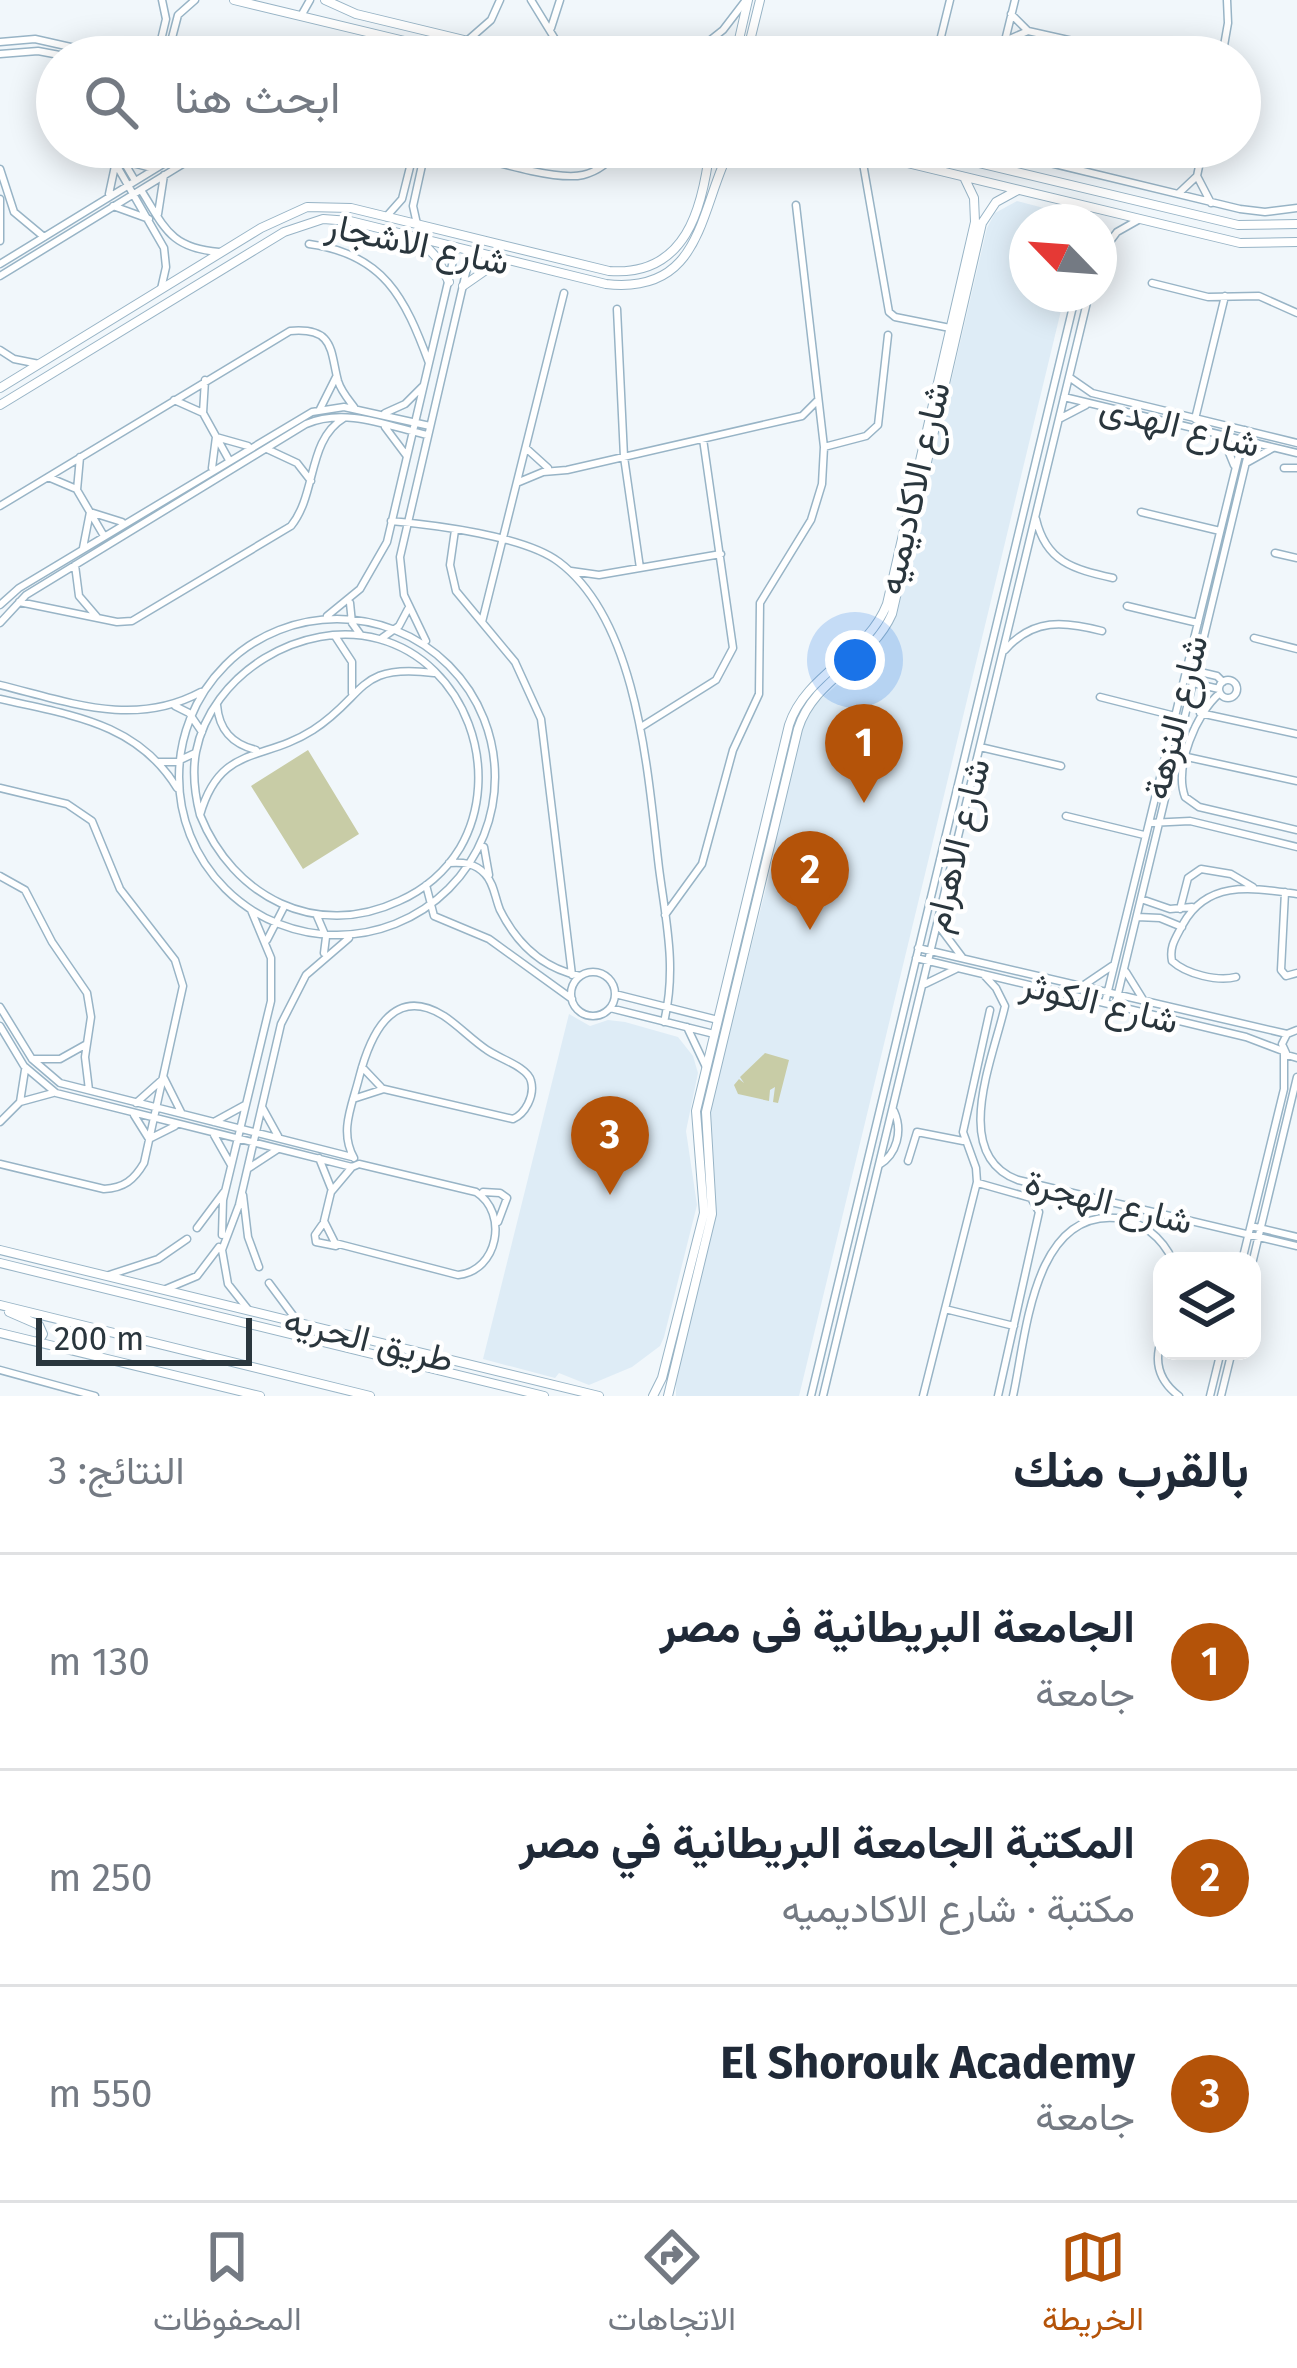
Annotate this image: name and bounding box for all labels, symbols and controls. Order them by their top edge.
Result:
search box [36,36,1261,168]
icon: search [78,69,144,135]
text: ابحث هنا [174,71,340,125]
street label: شارع الاشجار [321,203,513,287]
north arrow [1009,204,1117,312]
street label: شارع الاكاديميه [868,378,962,599]
street label: شارع الهدى [1095,385,1264,469]
your location [825,630,885,690]
street label: شارع النزهة [1134,631,1220,804]
pin: 1 [825,704,903,803]
street label: شارع الاهرام [914,754,1002,937]
pin: 2 [771,831,849,930]
street label: شارع الكوثر [1015,962,1183,1046]
pin: 3 [571,1096,649,1195]
street label: شارع الهجرة [1020,1160,1197,1246]
map controls [1153,1252,1261,1360]
button: layers [1153,1252,1261,1360]
street label: طريق الحريه [280,1298,458,1382]
scale bar [36,1312,252,1365]
text: 200 m [54,1319,144,1359]
text: بالقرب منك [1013,1439,1249,1501]
text: النتائج: 3 [48,1448,185,1494]
text: الجامعة البريطانية فى مصر [660,1600,1135,1654]
text: 130 m [48,1639,150,1685]
text: 1 [1201,1639,1219,1685]
text: جامعة [1035,1670,1135,1716]
text: المكتبة الجامعة البريطانية في مصر [519,1816,1135,1870]
text: 250 m [48,1855,152,1901]
text: 2 [1200,1855,1220,1901]
text: مكتبة · شارع الاكاديميه [781,1886,1135,1932]
text: El Shorouk Academy [720,2036,1135,2090]
text: 550 m [48,2071,152,2117]
text: 3 [1200,2071,1220,2117]
text: جامعة [1035,2094,1135,2140]
tab: المحفوظات [153,2224,302,2348]
tab: الاتجاهات [608,2224,736,2348]
tab: الخريطة [1042,2224,1144,2348]

